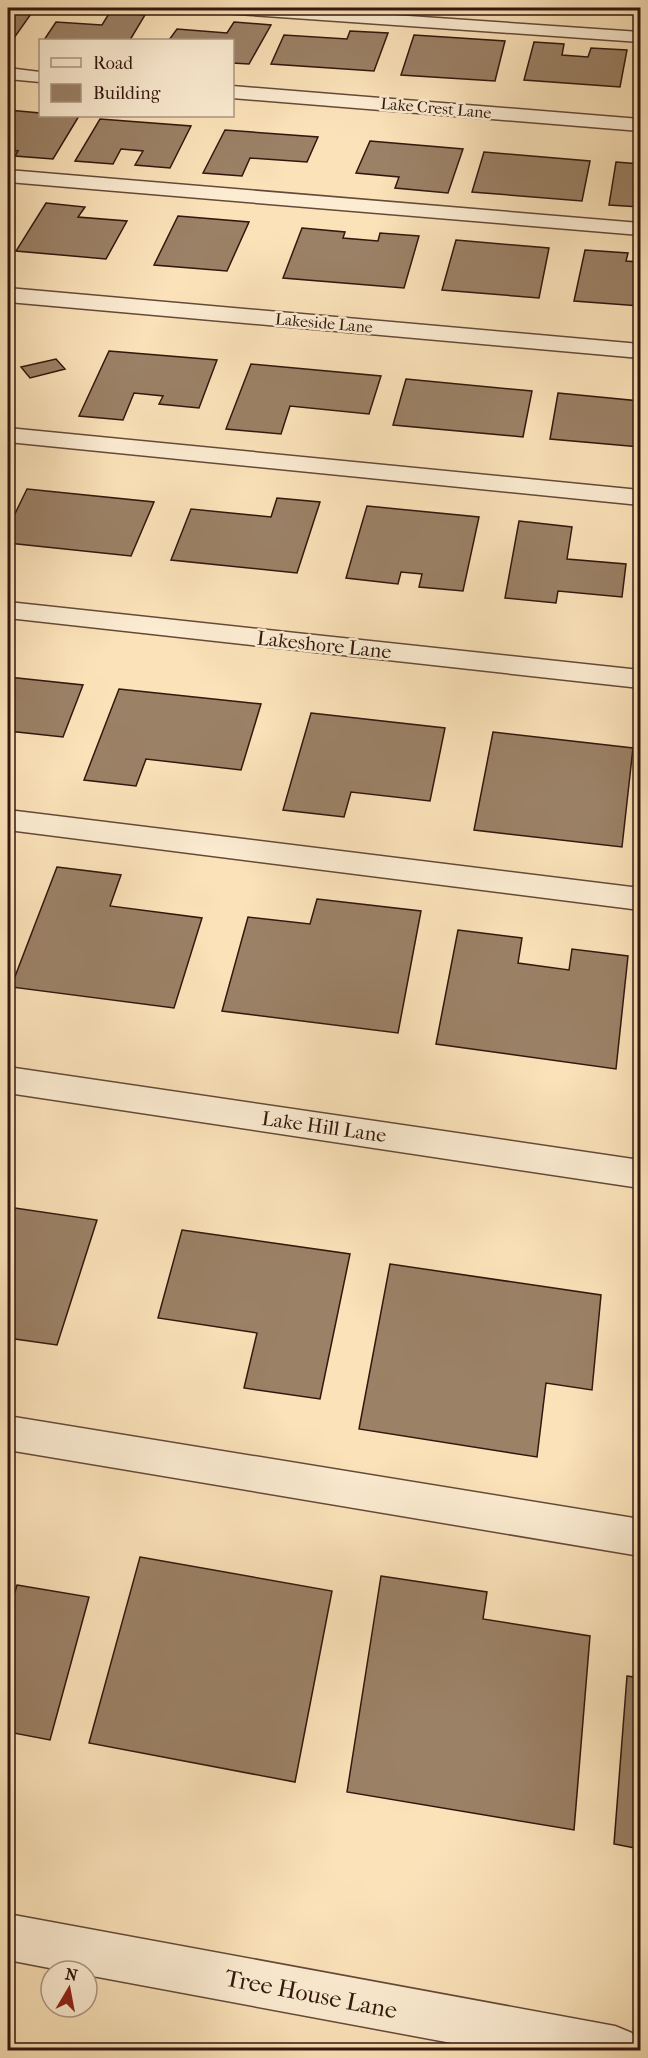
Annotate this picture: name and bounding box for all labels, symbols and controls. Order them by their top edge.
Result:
legend [39,39,234,117]
text: Road [93,53,133,74]
text: Building [93,83,161,104]
street label: Lake Crest Lane [380,94,492,122]
street label: Lakeside Lane [274,309,374,337]
street label: Lakeshore Lane [256,627,392,664]
street label: Lake Hill Lane [260,1107,388,1147]
north arrow [39,1959,99,2019]
text: N [64,1964,80,1985]
street label: Tree House Lane [222,1964,400,2024]

